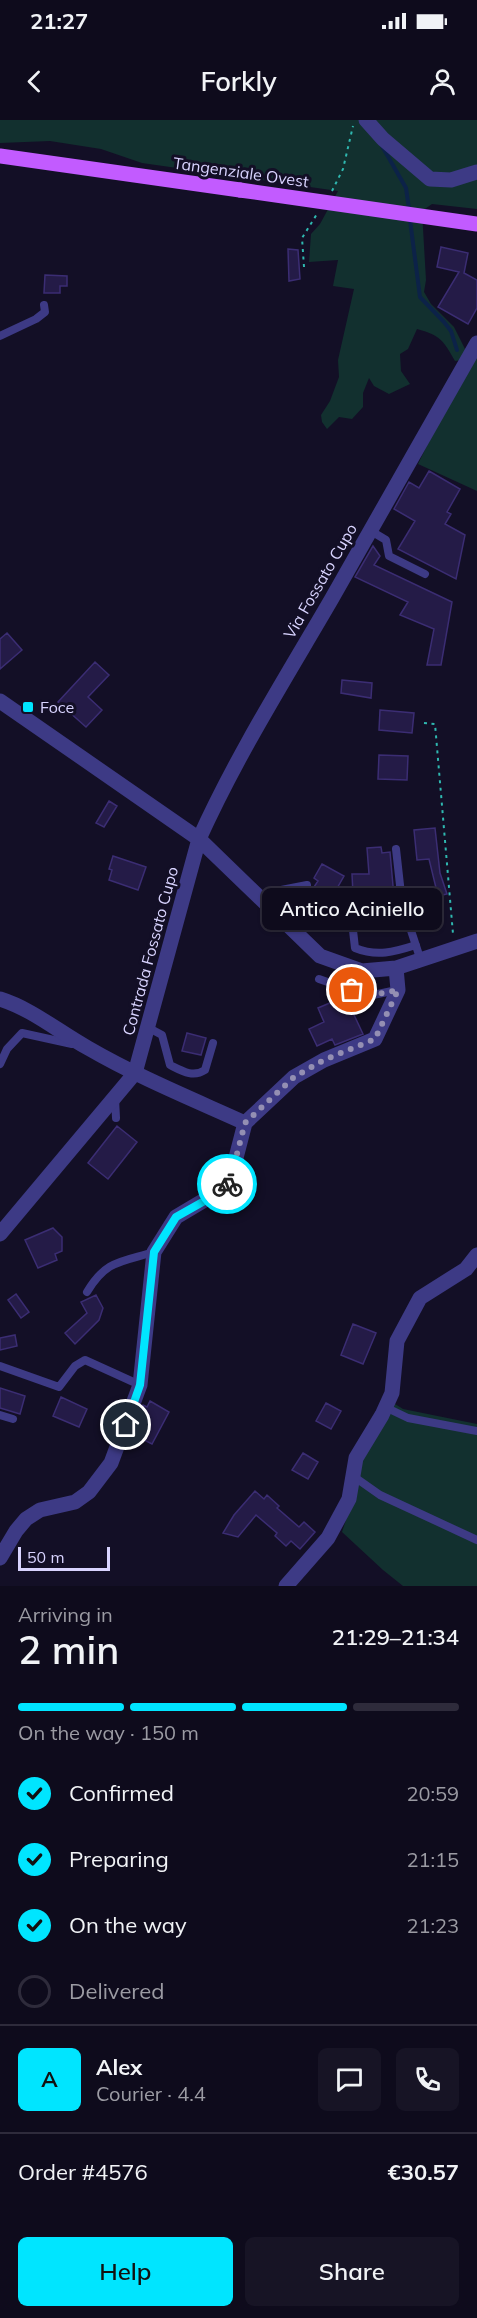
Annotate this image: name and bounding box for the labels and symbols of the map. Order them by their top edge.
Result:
street label: Tangenziale Ovest [172,153,310,191]
street label: Via Fossato Cupo [279,520,361,642]
place label: Foce [40,697,74,717]
marker: Foce [21,700,35,714]
street label: Contrada Fossato Cupo [118,864,182,1038]
callout: Antico Aciniello [262,888,442,930]
pin [326,964,377,1015]
courier [197,1154,257,1214]
pin [100,1399,151,1450]
scale bar [18,1544,110,1572]

